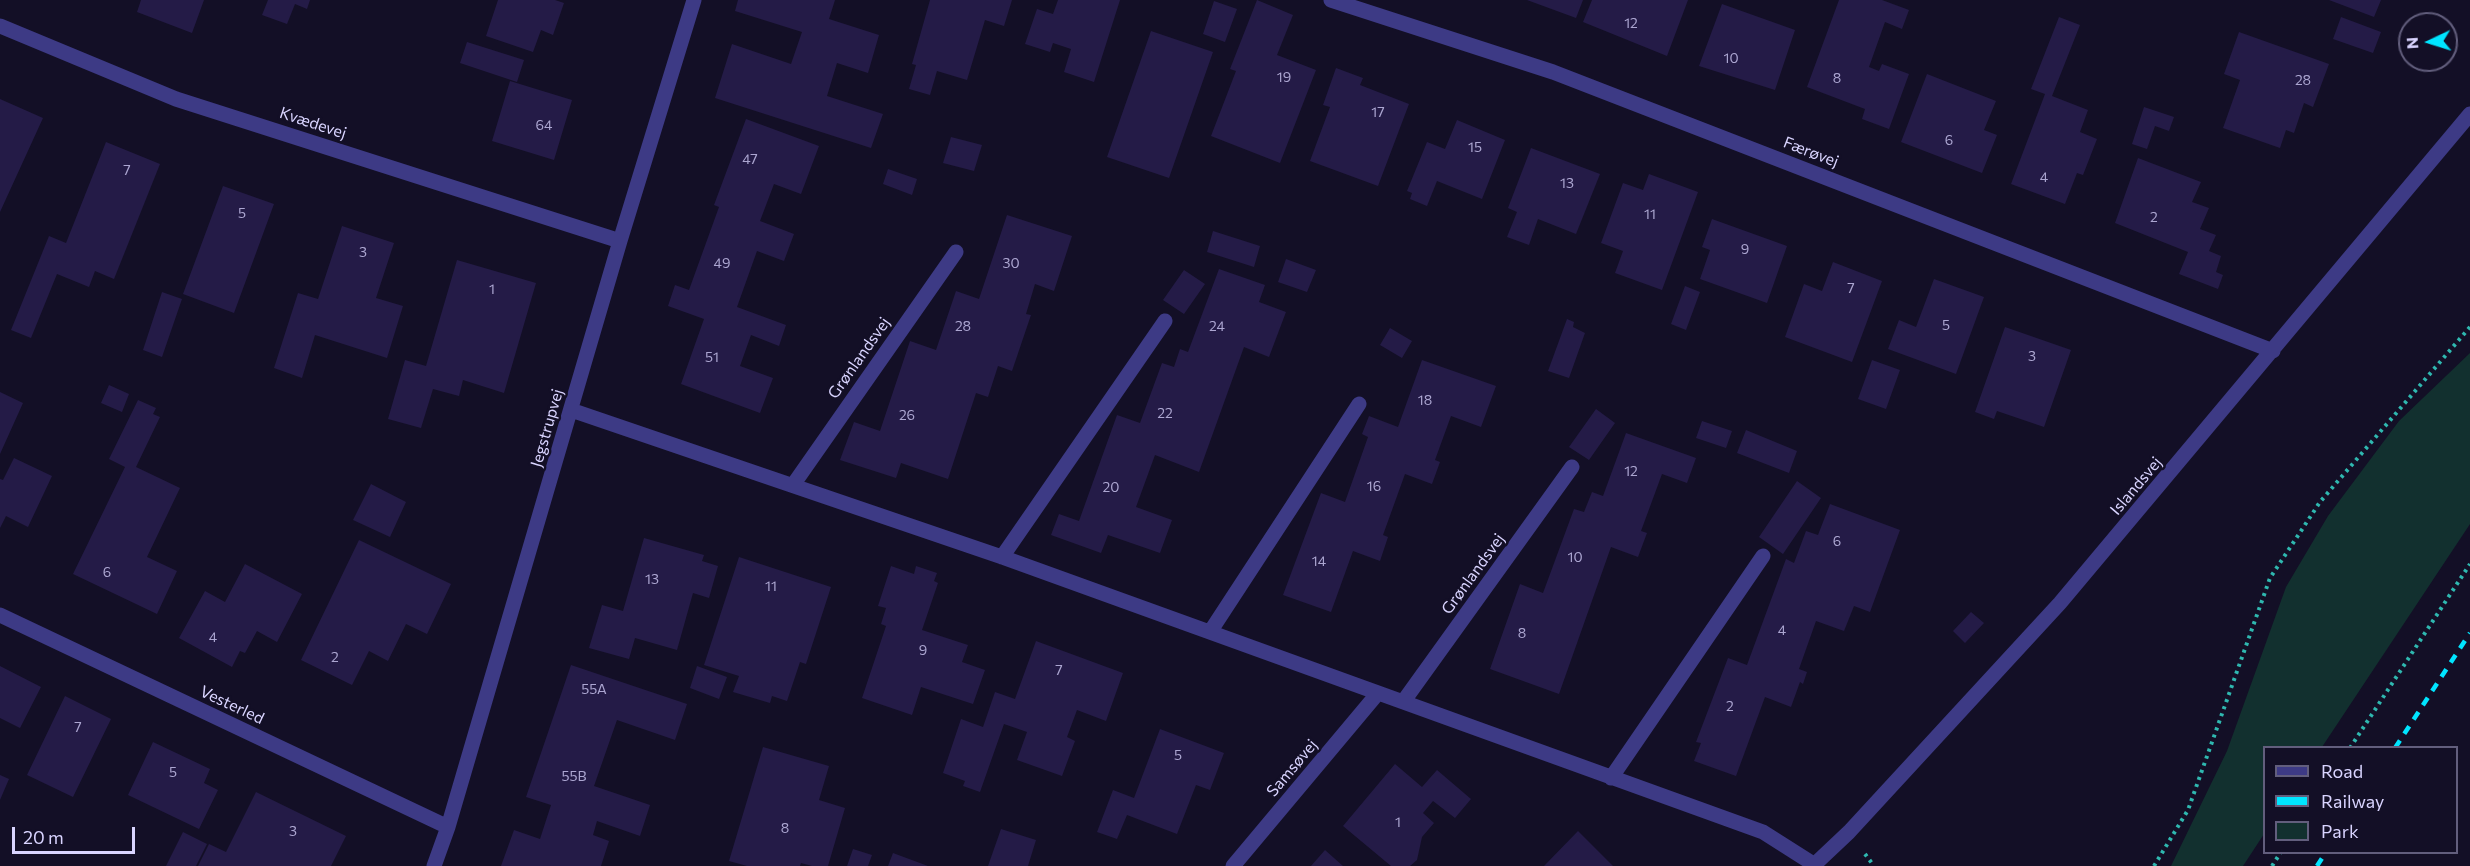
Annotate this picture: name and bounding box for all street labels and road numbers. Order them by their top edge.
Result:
street label: Kvædevej [277,103,349,143]
street label: Færøvej [1781,133,1841,171]
street label: Grønlandsvej [824,314,894,402]
street label: Jegstrupvej [527,387,567,469]
street label: Islandsvej [2106,453,2166,519]
street label: Grønlandsvej [1437,530,1509,618]
street label: Vesterled [197,682,267,728]
street label: Samsøvej [1263,736,1321,800]

